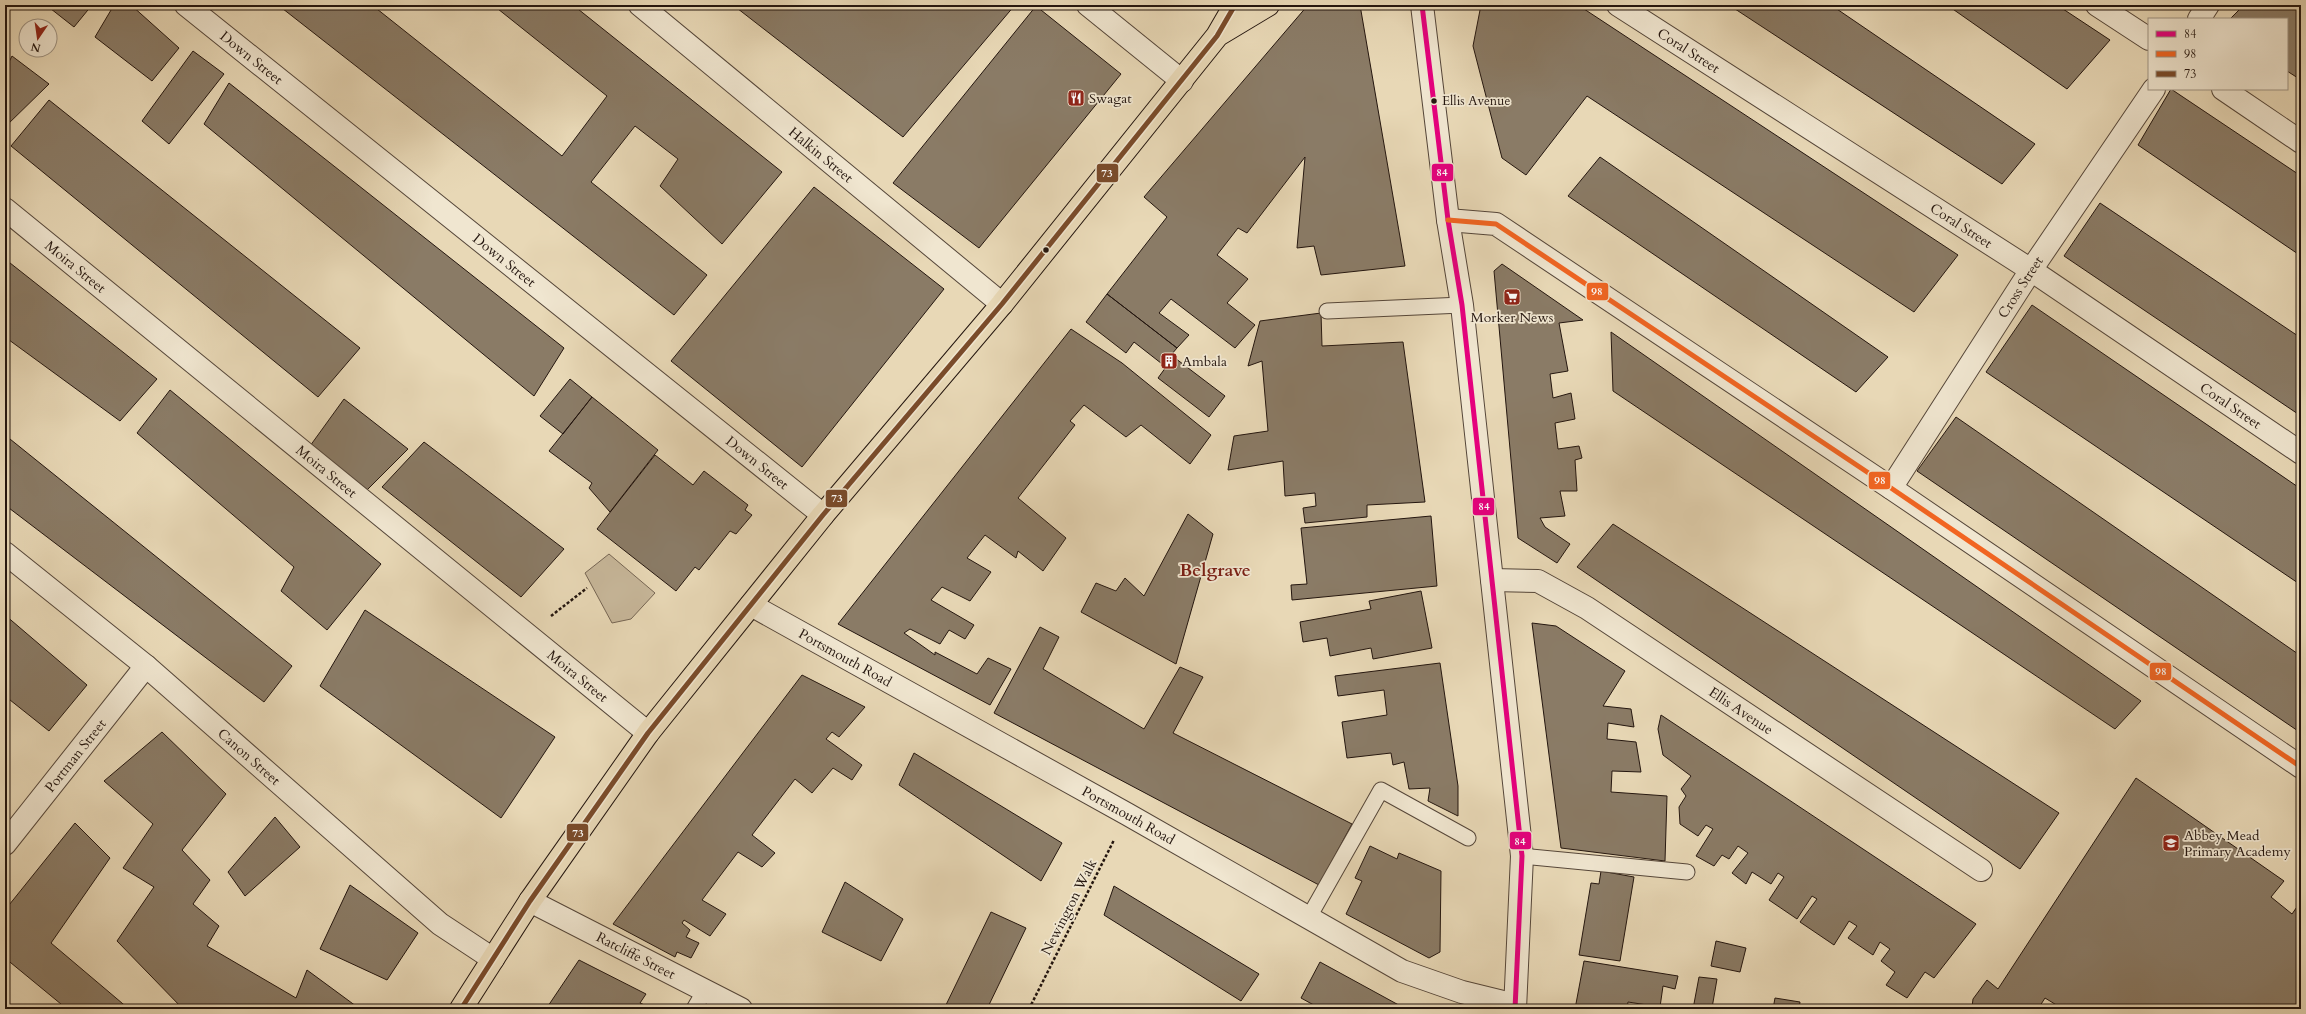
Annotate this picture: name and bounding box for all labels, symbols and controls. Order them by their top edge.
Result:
north arrow [18,18,58,58]
legend [2148,18,2288,90]
street label: Coral Street [1654,23,1724,78]
street label: Down Street [216,26,287,89]
text: 84 [2184,26,2196,42]
text: N [29,39,42,56]
text: 98 [2184,46,2196,62]
text: 73 [2184,66,2196,82]
restaurant icon: Swagat [1066,88,1086,108]
place label: Swagat [1089,89,1132,108]
place label: Ellis Avenue [1442,92,1510,110]
marker: Ellis Avenue [1429,96,1439,106]
street label: Halkin Street [785,122,858,187]
line badge: 73 [1096,163,1119,183]
line badge: 84 [1431,163,1454,182]
text: 84 [1436,165,1448,180]
text: 73 [1101,166,1113,181]
street label: Coral Street [1927,198,1997,253]
street label: Down Street [469,229,540,291]
street label: Moira Street [41,236,110,297]
unlabelled marker [1041,245,1051,255]
street label: Cross Street [1993,252,2048,322]
line badge: 98 [1586,282,1609,301]
text: 98 [1591,284,1603,299]
supermarket icon: Morker News [1502,287,1522,307]
place label: Morker News [1471,308,1554,327]
building icon: Ambala [1159,351,1179,371]
place label: Ambala [1182,352,1227,371]
street label: Coral Street [2196,378,2266,433]
street label: Down Street [722,431,793,494]
street label: Moira Street [292,441,362,502]
line badge: 98 [1868,471,1891,490]
text: 98 [1874,473,1886,488]
line badge: 73 [825,489,848,508]
text: 73 [831,491,843,506]
line badge: 84 [1472,497,1495,516]
text: 84 [1478,499,1490,514]
district label: Belgrave [1179,558,1251,583]
street label: Portsmouth Road [795,624,896,691]
street label: Moira Street [543,645,613,707]
line badge: 98 [2149,662,2172,681]
text: 98 [2155,664,2167,679]
street label: Ellis Avenue [1705,682,1777,739]
street label: Portman Street [40,714,111,796]
street label: Canon Street [214,724,285,790]
street label: Portsmouth Road [1079,781,1179,849]
line badge: 73 [566,823,589,842]
text: 73 [572,826,584,841]
place label: Abbey Mead Primary Academy [2184,826,2292,861]
line badge: 84 [1509,831,1532,850]
school or university icon: Abbey Mead Primary Academy [2161,833,2181,853]
text: 84 [1514,834,1526,849]
street label: Newington Walk [1037,855,1102,958]
street label: Ratcliffe Street [593,927,679,984]

